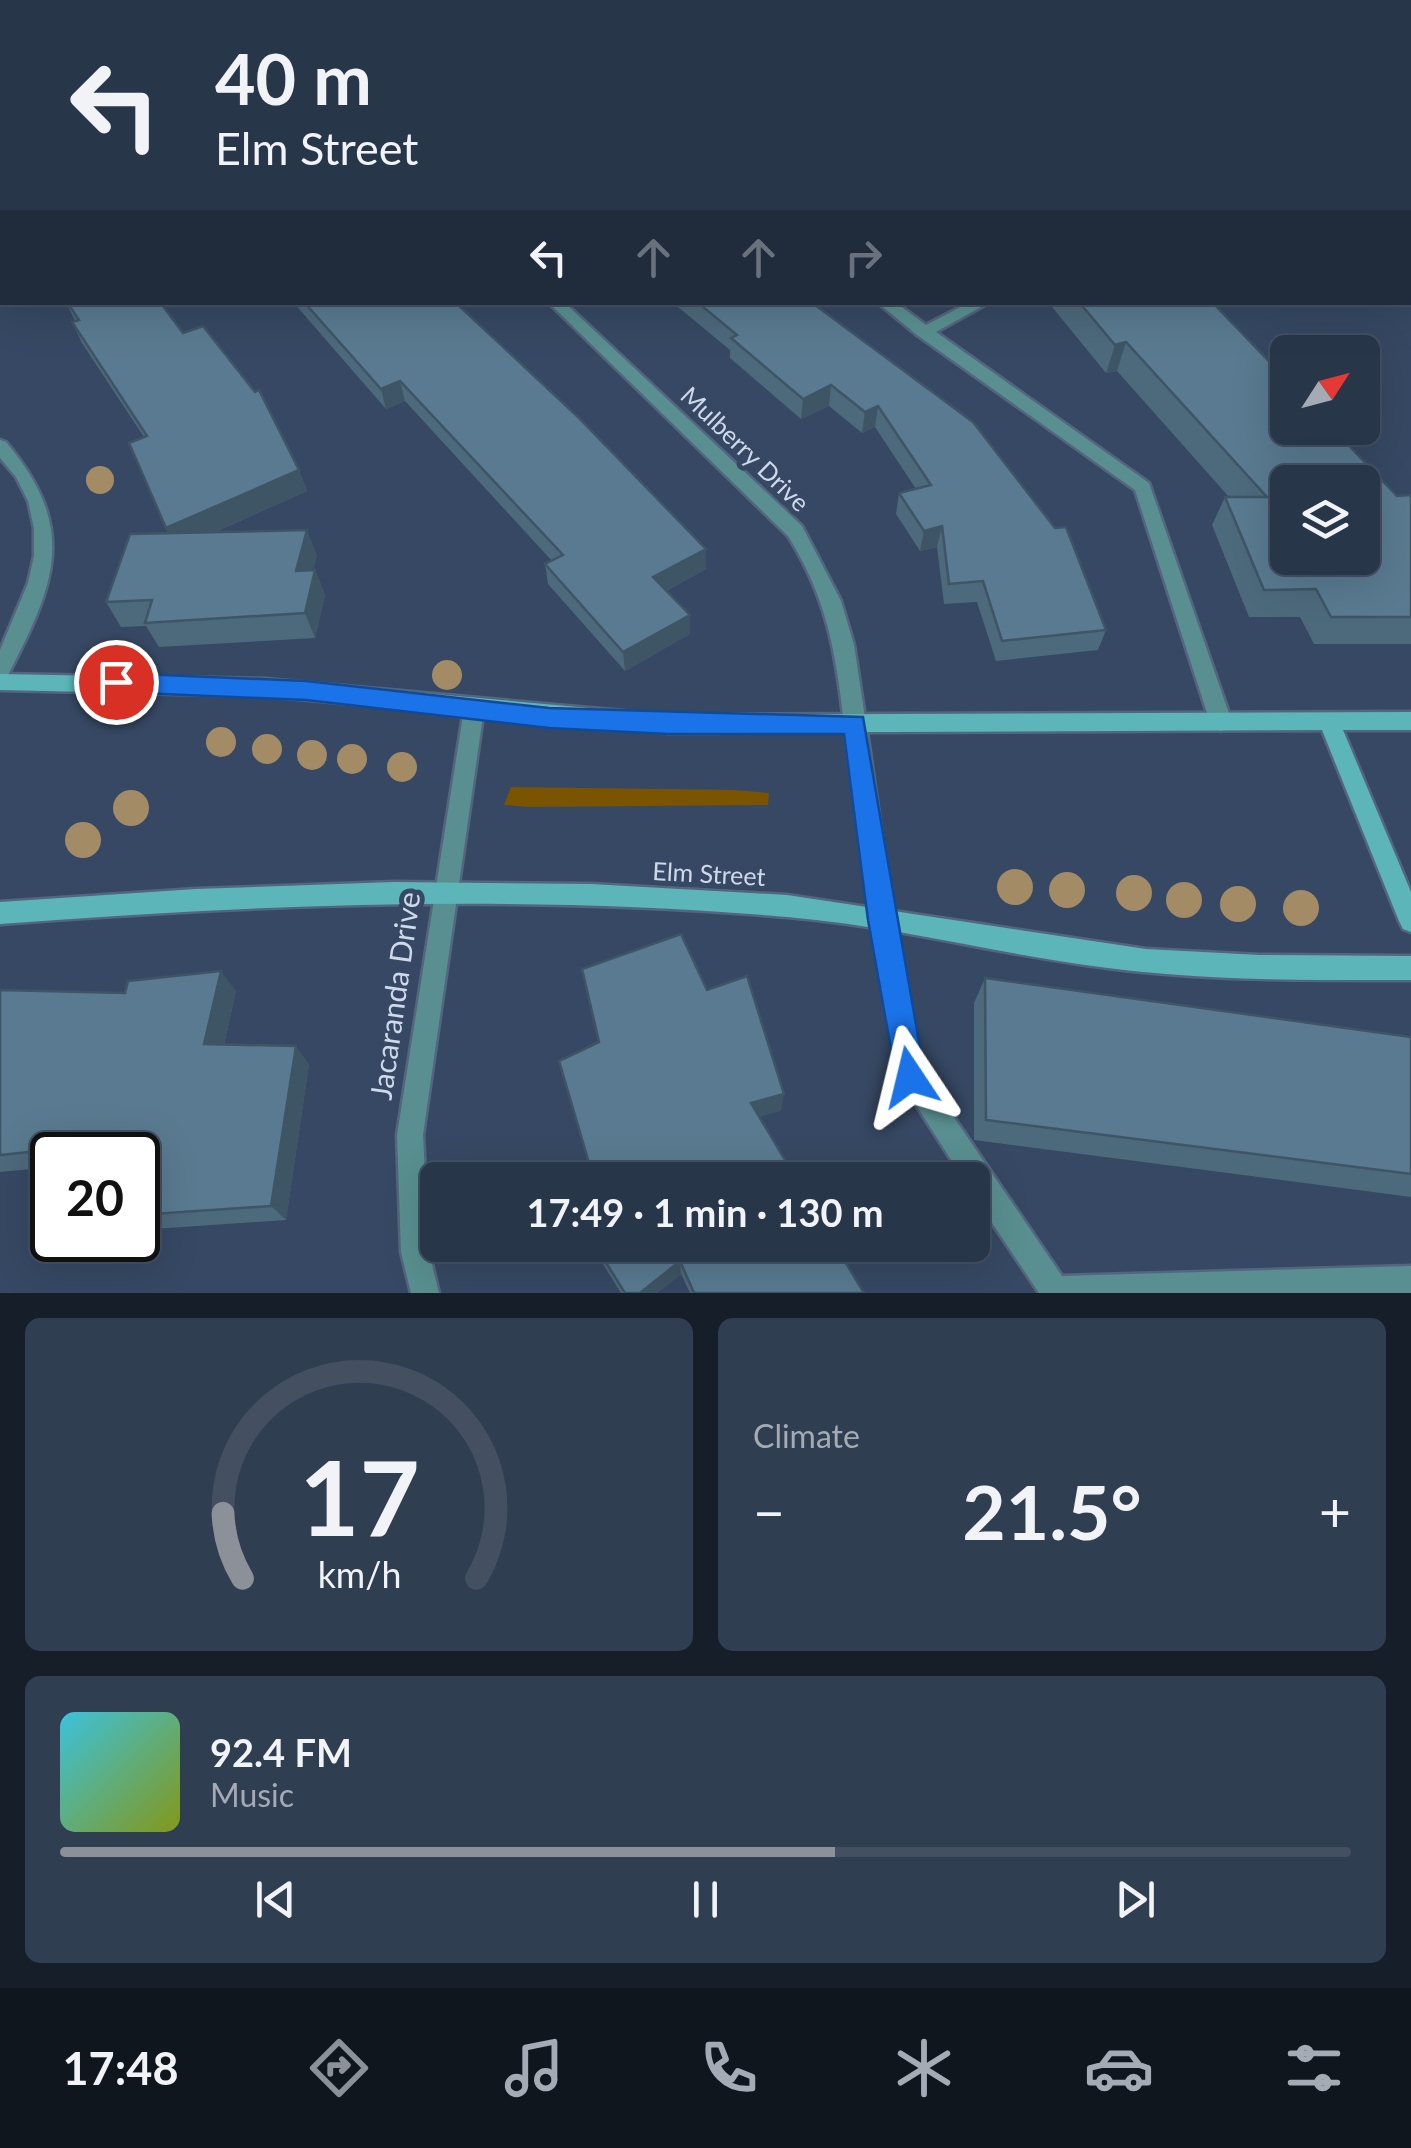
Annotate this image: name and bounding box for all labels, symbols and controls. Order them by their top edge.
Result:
text: 40 m [215,36,372,120]
icon: left [50,40,180,170]
text: Elm Street [215,121,418,175]
icon: left [521,230,576,285]
icon: ahead [626,230,681,285]
icon: ahead [731,230,786,285]
icon: right [836,230,891,285]
north arrow [1270,335,1380,445]
map controls [1270,335,1380,575]
street label: Mulberry Drive [675,380,816,517]
button: layers [1270,465,1380,575]
pin [74,640,159,725]
icon: arrive [89,655,144,710]
street label: Elm Street [652,855,766,891]
street label: Jacaranda Drive [362,890,426,1102]
position arrow [858,1025,962,1129]
speed limit sign: 20 [30,1132,160,1262]
text: 17:49 · 1 min · 130 m [526,1189,884,1235]
text: Climate [753,1416,860,1455]
text: 17 [299,1433,419,1558]
text: 21.5° [962,1466,1142,1556]
text: − [753,1478,785,1544]
text: + [1319,1478,1351,1544]
text: km/h [317,1553,401,1596]
text: 92.4 FM [210,1729,352,1775]
text: Music [210,1775,294,1814]
icon: previous [248,1872,303,1927]
icon: pause [678,1872,733,1927]
icon: next [1108,1872,1163,1927]
icon: directions [304,2033,374,2103]
icon: music [499,2033,569,2103]
icon: phone [694,2033,764,2103]
icon: climate [889,2033,959,2103]
icon: car [1084,2033,1154,2103]
icon: filters [1279,2033,1349,2103]
text: 17:48 [63,2041,179,2095]

